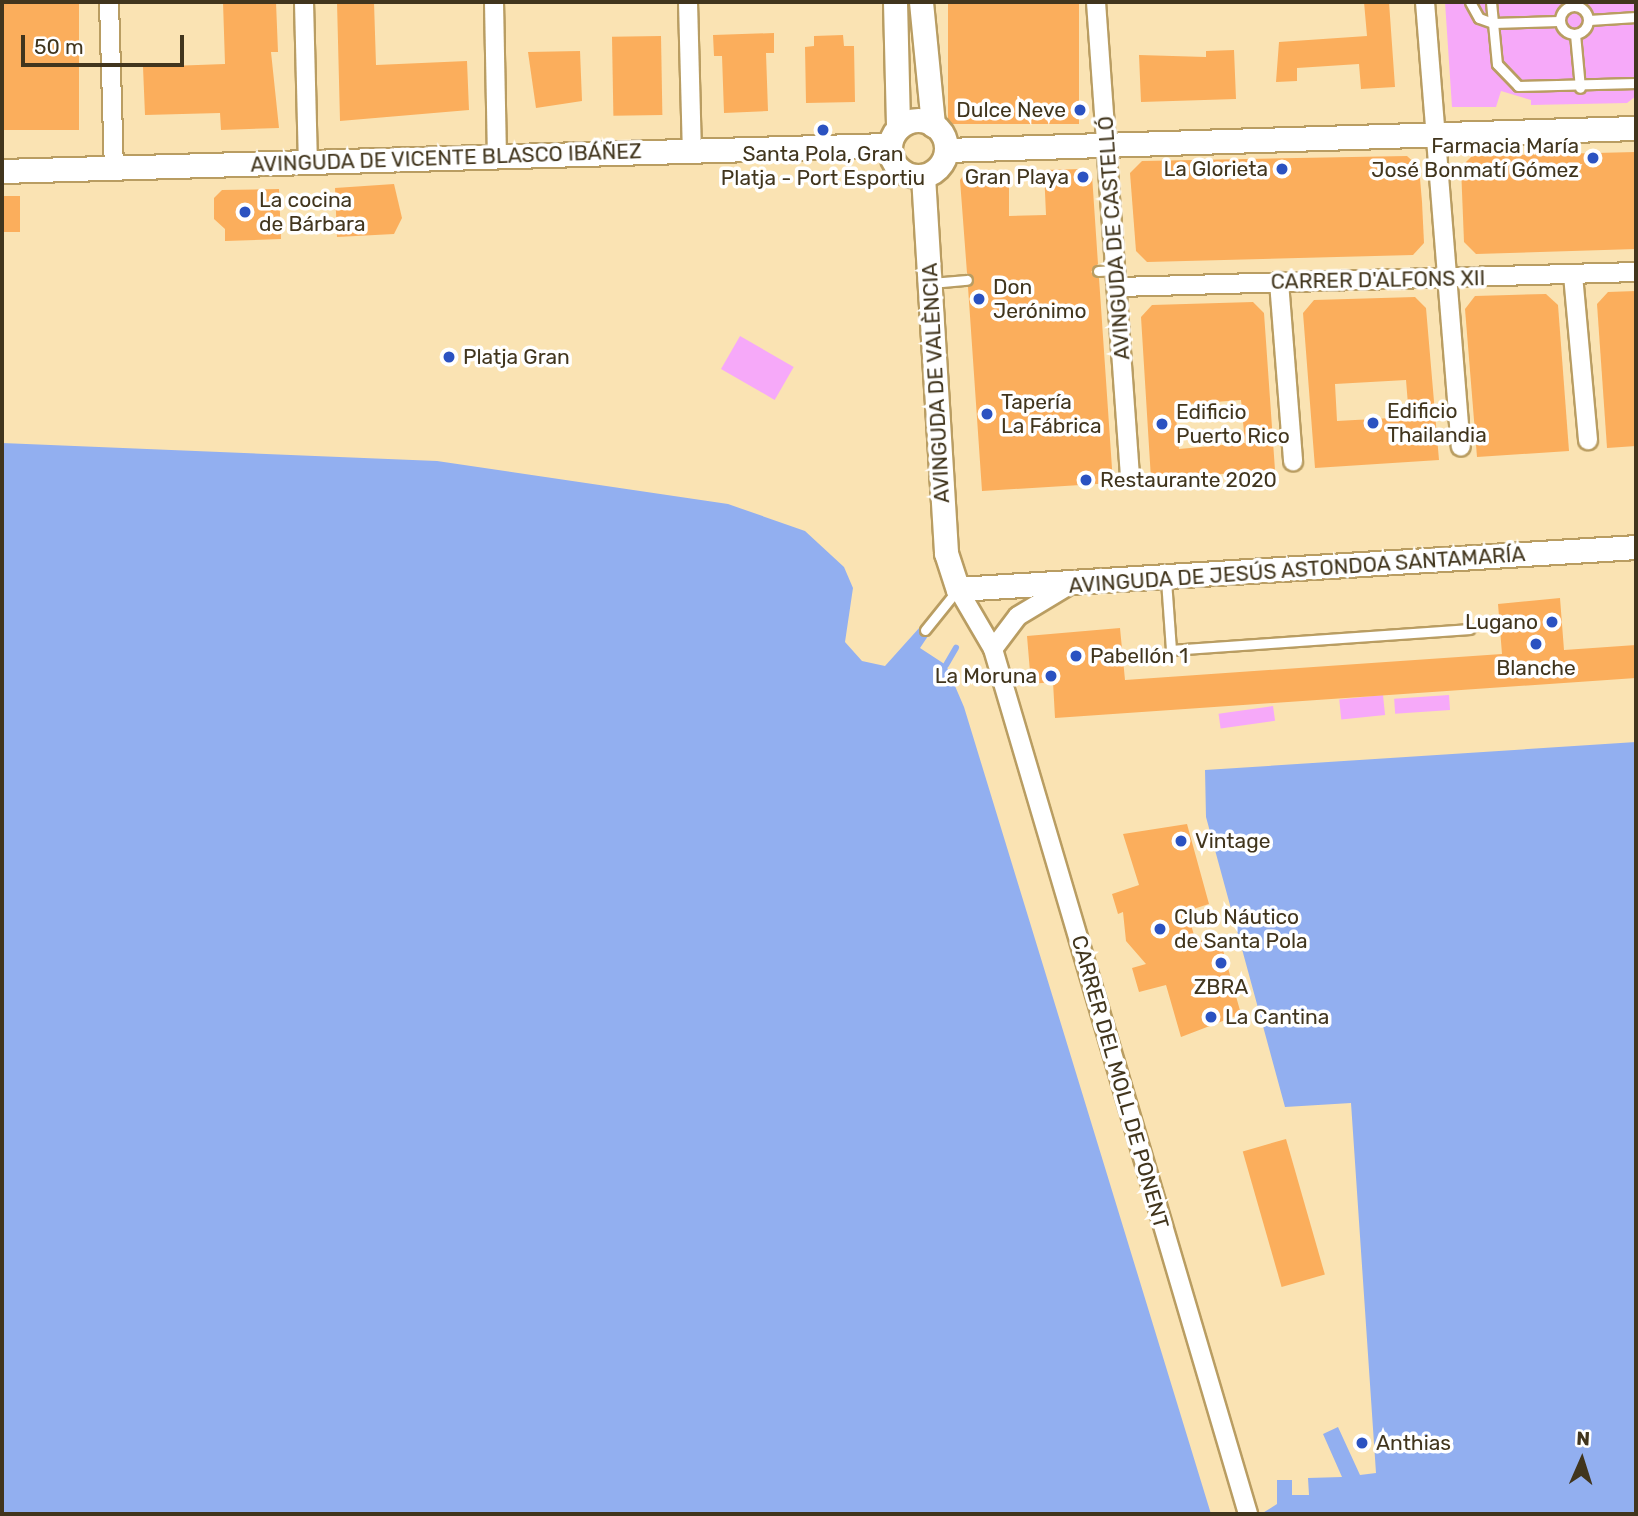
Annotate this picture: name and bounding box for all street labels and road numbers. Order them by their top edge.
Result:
street label: AVINGUDA DE CASTELLÓ [1093,115,1135,361]
street label: AVINGUDA DE VICENTE BLASCO IBÁÑEZ [249,139,643,177]
street label: AVINGUDA DE VALÈNCIA [917,262,955,504]
street label: CARRER D'ALFONS XII [1271,266,1485,294]
street label: AVINGUDA DE JESÚS ASTONDOA SANTAMARÍA [1067,541,1527,599]
street label: CARRER DEL MOLL DE PONENT [1066,932,1174,1232]

